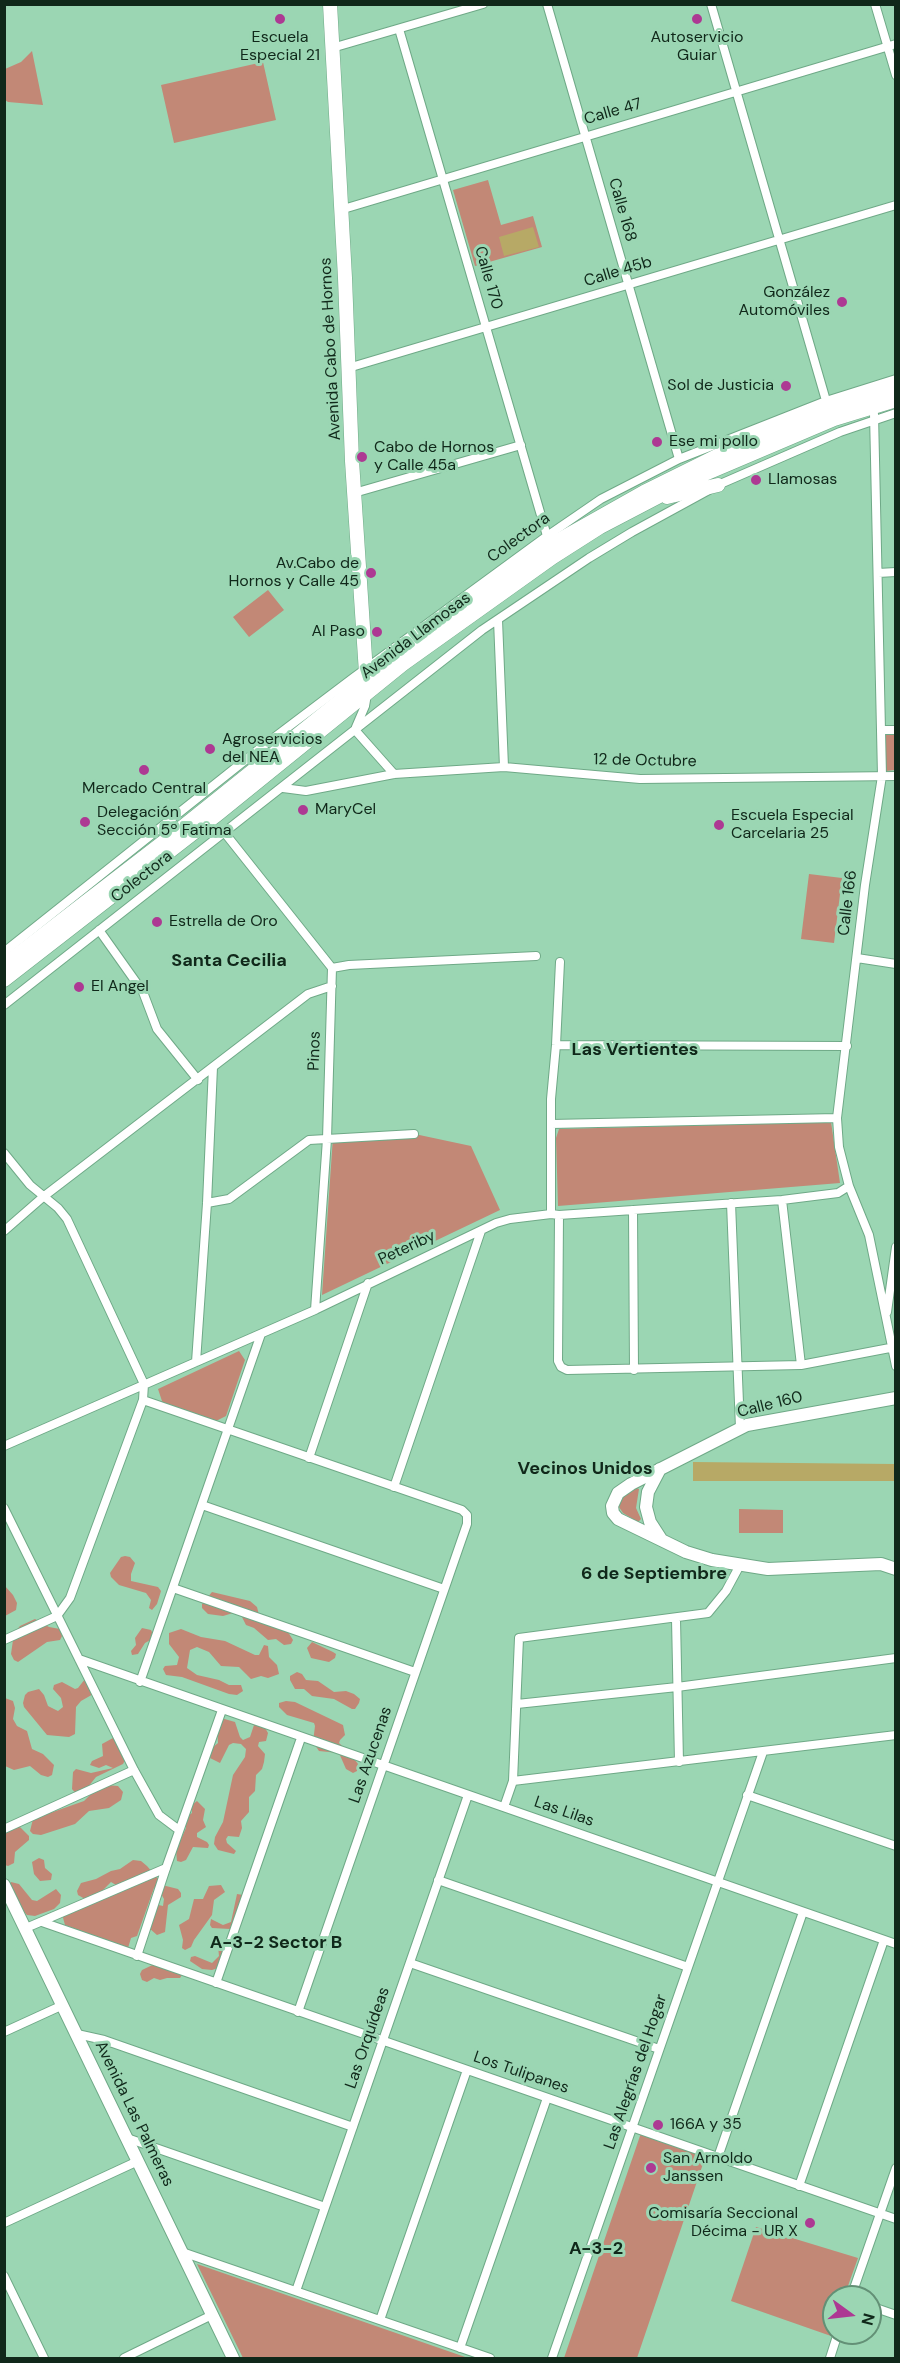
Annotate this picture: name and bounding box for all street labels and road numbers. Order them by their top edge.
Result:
street label: Calle 47 [582,95,644,129]
street label: Calle 168 [604,176,640,244]
street label: Calle 170 [470,244,506,312]
street label: Calle 45b [582,253,654,291]
street label: Avenida Cabo de Hornos [317,257,345,441]
street label: Colectora [484,509,554,567]
street label: Avenida Llamosas [357,589,475,683]
street label: 12 de Octubre [593,750,697,772]
street label: Colectora [107,847,177,907]
street label: Calle 166 [834,869,862,937]
street label: Pinos [305,1031,325,1071]
street label: Peteriby [375,1226,439,1270]
street label: Calle 160 [735,1388,805,1422]
street label: Las Azucenas [346,1704,396,1806]
street label: Las Lilas [532,1793,596,1831]
street label: Las Orquídeas [342,1985,394,2091]
street label: Las Alegrías del Hogar [600,1992,672,2152]
street label: Avenida Las Palmeras [90,2038,178,2190]
street label: Los Tulipanes [471,2048,571,2098]

